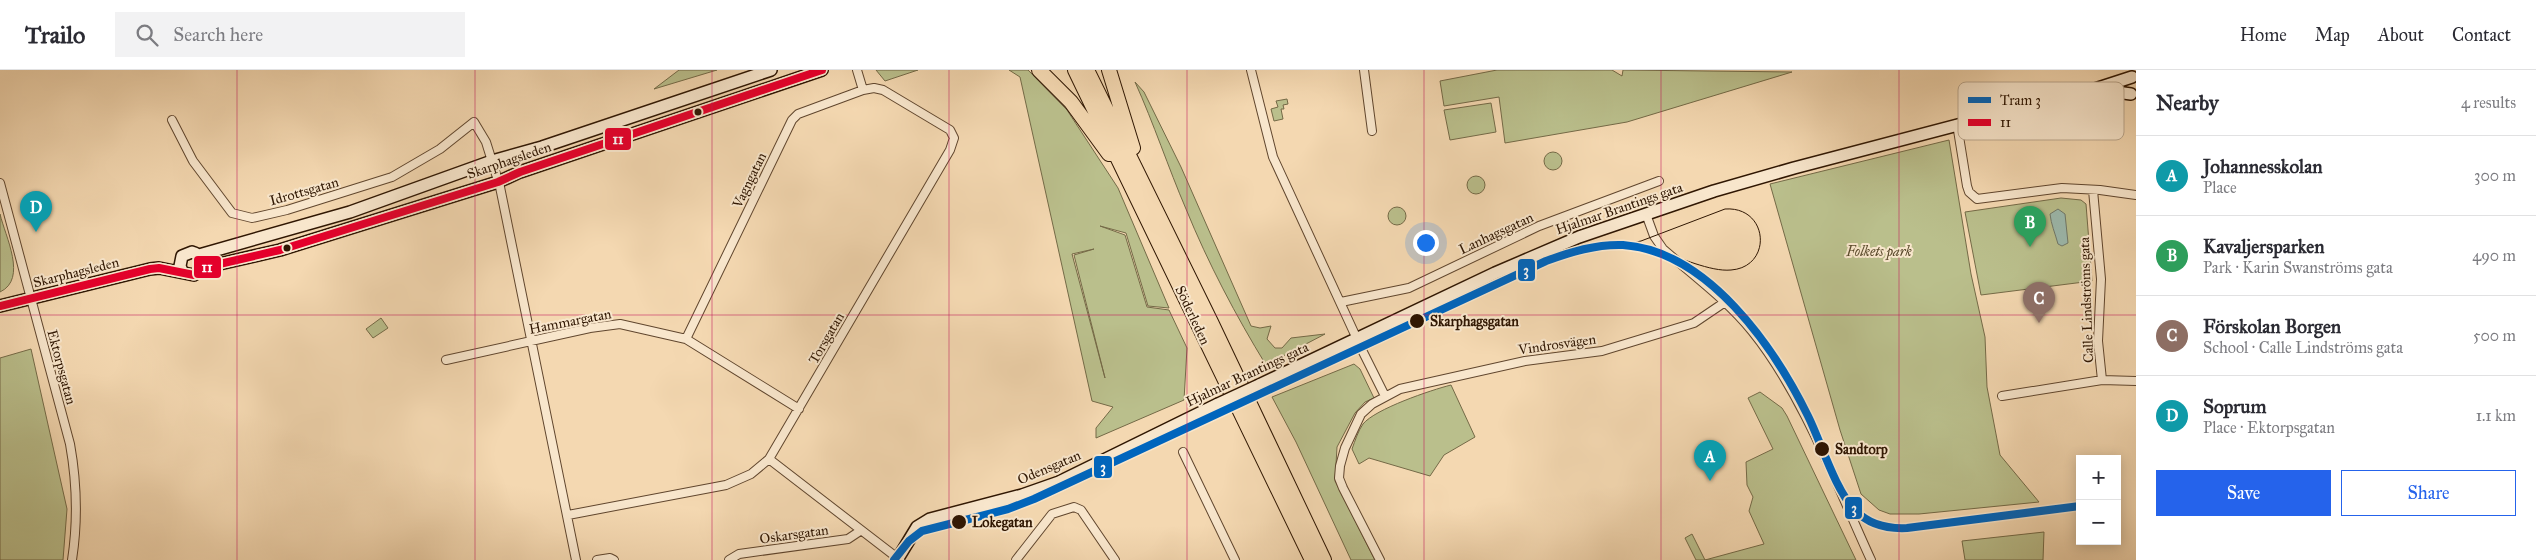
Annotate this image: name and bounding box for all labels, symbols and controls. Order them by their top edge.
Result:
search box [115,12,465,57]
text: Trailo [25,20,85,50]
icon: search [133,21,161,49]
text: Search here [173,23,263,46]
text: Home [2240,24,2287,46]
text: Map [2315,24,2350,46]
text: About [2378,24,2424,46]
text: Contact [2452,24,2511,46]
legend [1958,82,2124,140]
text: Nearby [2156,90,2219,116]
text: Tram 3 [2000,92,2041,109]
text: 4 results [2461,93,2516,112]
unlabelled marker [693,107,703,117]
text: 11 [2000,114,2012,131]
line badge: 11 [604,127,632,151]
text: 11 [612,131,624,148]
street label: Skarphagsleden [465,138,554,183]
street label: Vagngatan [728,149,770,212]
text: Johannesskolan [2203,155,2322,178]
text: A [2167,166,2177,185]
text: 300 m [2474,166,2516,185]
street label: Idrottsgatan [268,173,341,209]
text: Place [2203,178,2237,197]
street label: Hjalmar Brantings gata [1553,179,1685,238]
pin: D [20,191,52,232]
pin: B [2014,206,2046,247]
street label: Lanhagsgatan [1456,209,1536,258]
your location [1413,230,1439,256]
text: Kavaljersparken [2203,235,2325,258]
street label: Calle Lindströms gata [2076,237,2097,363]
unlabelled marker [282,243,292,253]
park label: Folkets park [1845,243,1913,261]
text: B [2167,246,2177,265]
text: 490 m [2472,246,2516,265]
street label: Skarphagsleden [31,253,121,291]
line badge: 11 [193,255,222,279]
line badge: 3 [1517,258,1536,282]
text: Park · Karin Swanströms gata [2203,258,2393,277]
text: 11 [201,259,213,276]
text: 3 [1523,262,1529,280]
pin: C [2023,282,2055,323]
street label: Söderleden [1171,283,1214,348]
street label: Hammargatan [527,305,613,338]
street label: Torsgatan [805,309,848,367]
marker: Skarphagsgatan [1408,312,1426,330]
place label: Skarphagsgatan [1430,313,1519,331]
text: Förskolan Borgen [2203,315,2341,338]
text: C [2167,326,2177,345]
text: 500 m [2473,326,2516,345]
street label: Ektorpsgatan [43,328,80,407]
street label: Vindrosvägen [1516,331,1597,358]
text: School · Calle Lindströms gata [2203,338,2403,357]
street label: Hjalmar Brantings gata [1183,339,1311,410]
text: Soprum [2203,395,2266,418]
text: D [2166,406,2178,425]
text: 1.1 km [2476,406,2516,425]
text: Place · Ektorpsgatan [2203,418,2335,437]
pin: A [1694,440,1726,481]
marker: Sandtorp [1813,440,1831,458]
place label: Sandtorp [1835,441,1888,459]
street label: Odensgatan [1015,446,1084,488]
line badge: 3 [1093,455,1113,479]
map controls [2076,455,2121,545]
button: + [2076,455,2121,500]
text: 3 [1100,459,1106,477]
button: Save [2156,470,2331,516]
button: Share [2341,470,2516,516]
line badge: 3 [1844,496,1863,520]
text: 3 [1851,500,1857,518]
button: − [2076,500,2121,545]
marker: Lokegatan [950,513,968,531]
place label: Lokegatan [972,514,1033,532]
street label: Oskarsgatan [759,521,830,548]

